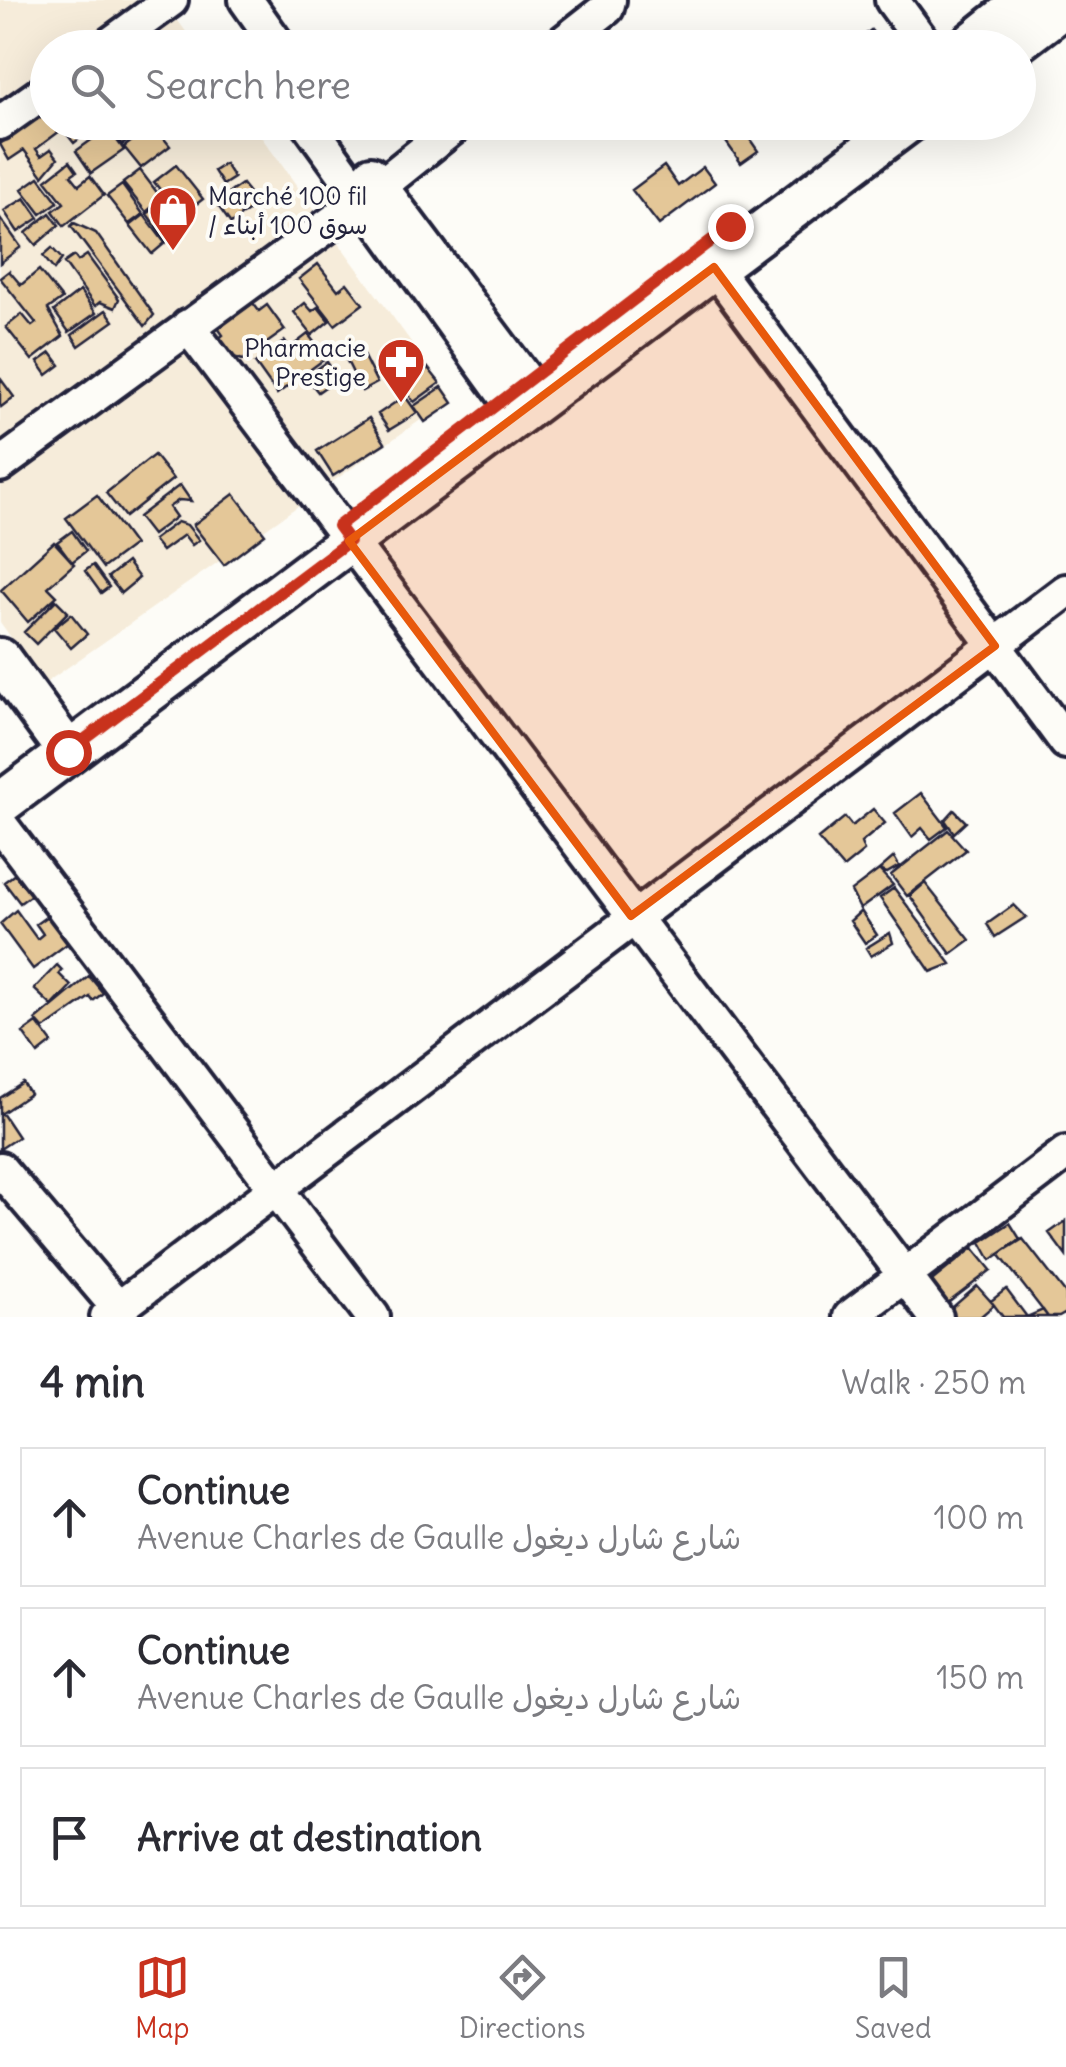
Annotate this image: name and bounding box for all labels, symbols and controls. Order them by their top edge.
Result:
search box [30,30,1036,140]
icon: search [65,58,120,113]
text: Search here [145,62,351,109]
place label: Marché 100 fil / سوق 100 أبناء [208,180,368,241]
shop icon: Marché 100 fil / سوق 100 أبناء [147,184,199,252]
route end [708,204,754,250]
place label: Pharmacie Prestige [244,332,366,393]
pharmacy icon: Pharmacie Prestige [375,336,427,404]
route start [46,730,92,776]
text: 4 min [40,1356,145,1408]
text: Walk · 250 m [841,1362,1026,1403]
text: Continue [137,1467,290,1514]
icon: ahead [42,1490,97,1545]
text: 100 m [934,1497,1024,1538]
text: Avenue Charles de Gaulle شارع شارل ديغول [137,1517,741,1558]
text: Continue [137,1627,290,1674]
icon: ahead [42,1650,97,1705]
text: 150 m [936,1657,1024,1698]
text: Avenue Charles de Gaulle شارع شارل ديغول [137,1677,741,1718]
icon: arrive [42,1810,97,1865]
text: Arrive at destination [137,1814,482,1861]
tab: Map [135,1950,190,2046]
tab: Directions [459,1950,585,2046]
tab: Saved [855,1950,931,2046]

